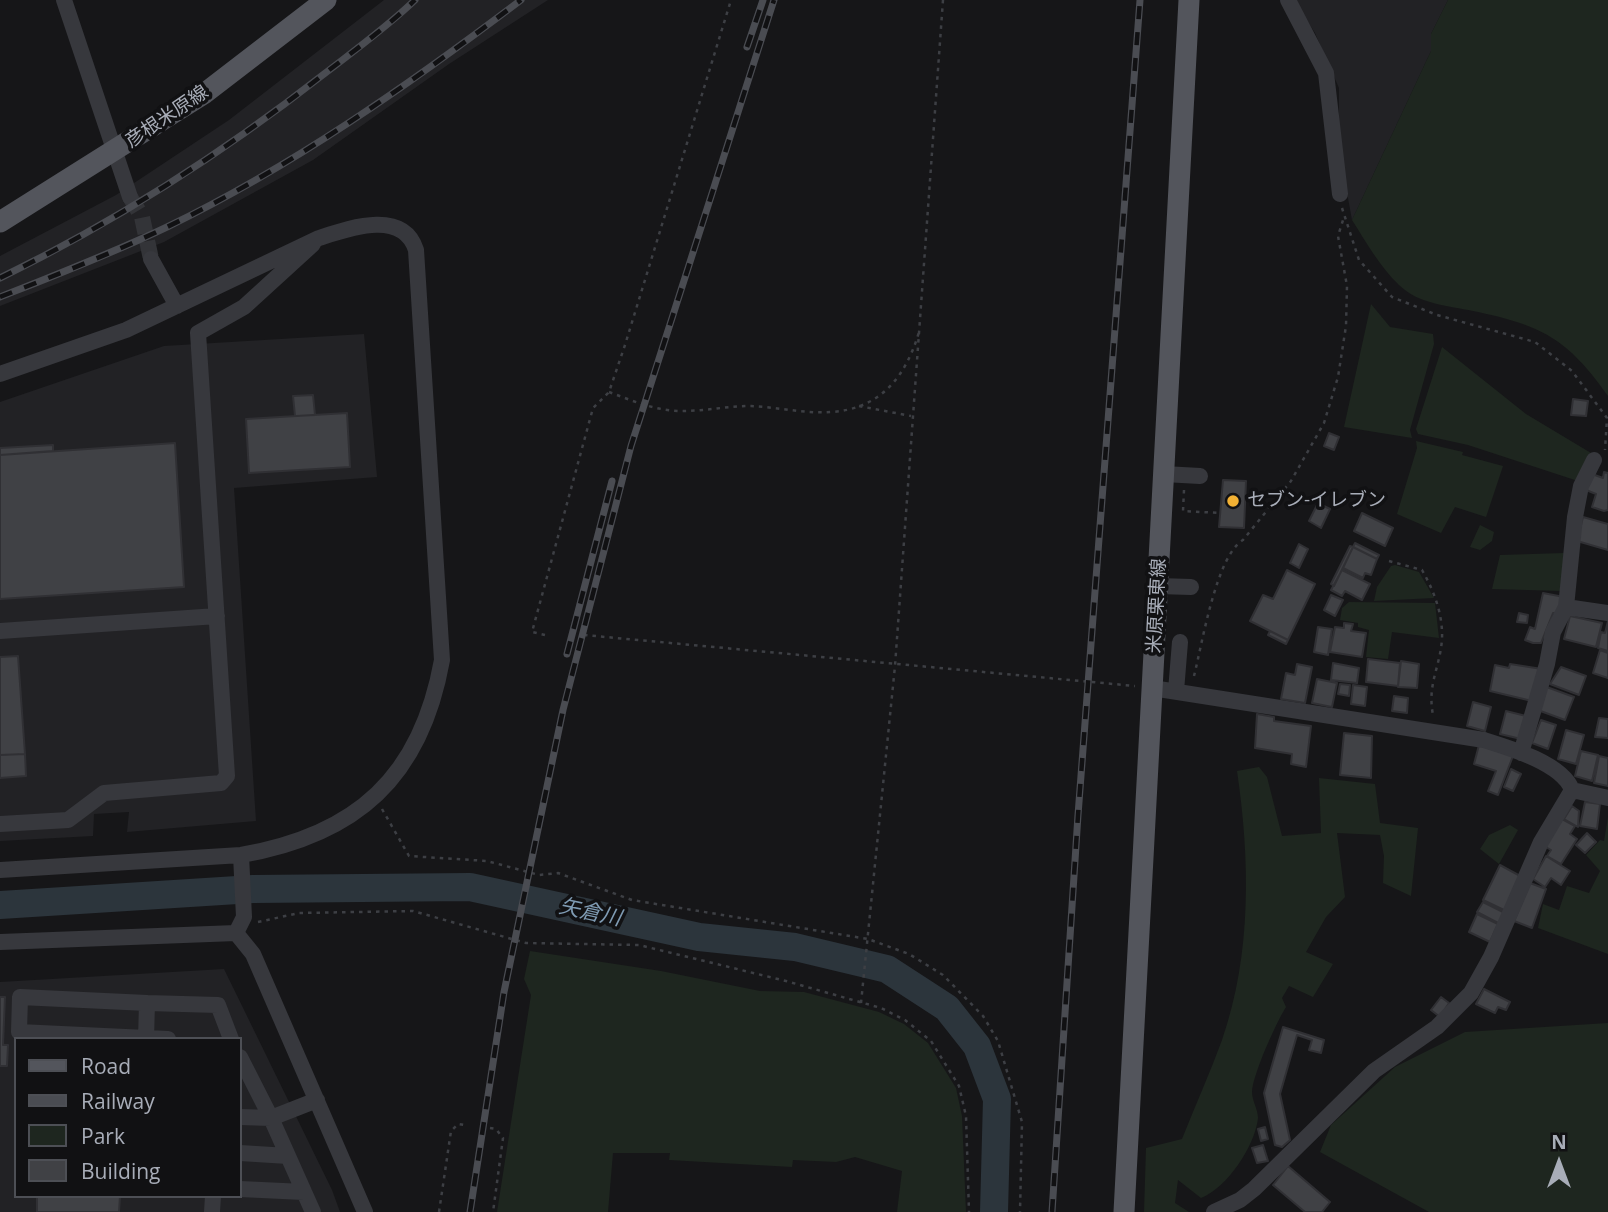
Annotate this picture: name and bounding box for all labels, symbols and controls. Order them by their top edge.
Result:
street label: 彦根米原線 [121,81,213,153]
place label: セブン-イレブン [1247,490,1386,512]
marker: セブン-イレブン [1225,493,1241,509]
street label: 米原栗東線 [1143,558,1171,654]
water label: 矢倉川 [557,894,623,932]
legend [14,1037,242,1198]
text: Road [81,1052,131,1080]
text: Railway [81,1087,155,1115]
text: Park [81,1122,125,1150]
north arrow [1524,1128,1594,1198]
text: N [1551,1129,1567,1155]
text: Building [81,1157,160,1185]

